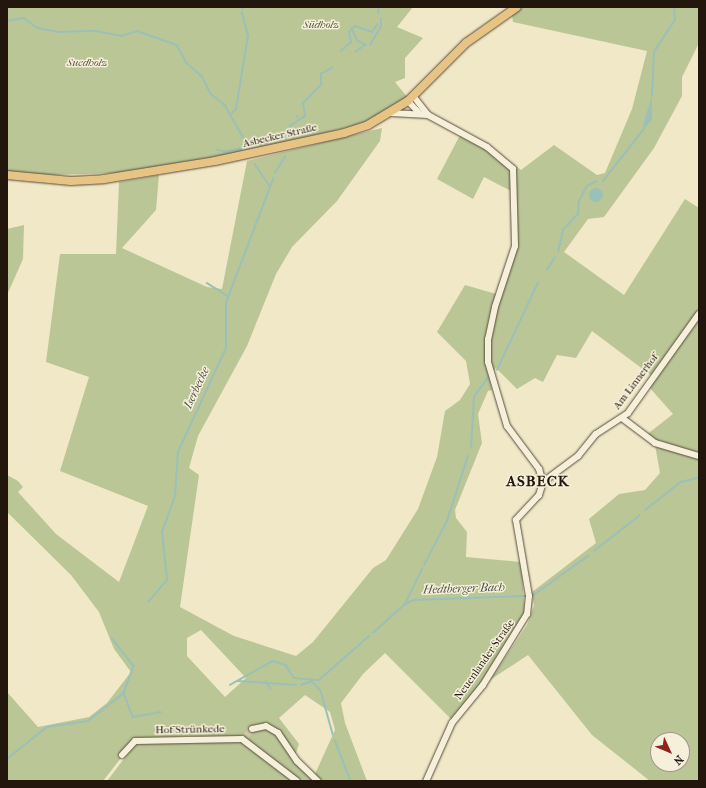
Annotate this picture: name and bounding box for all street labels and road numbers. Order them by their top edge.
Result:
street label: Asbecker Straße [241,121,319,151]
street label: Am Linnerhof [611,351,661,413]
street label: Neuenlander Straße [452,617,518,703]
street label: Hof Strünkede [155,723,225,737]

